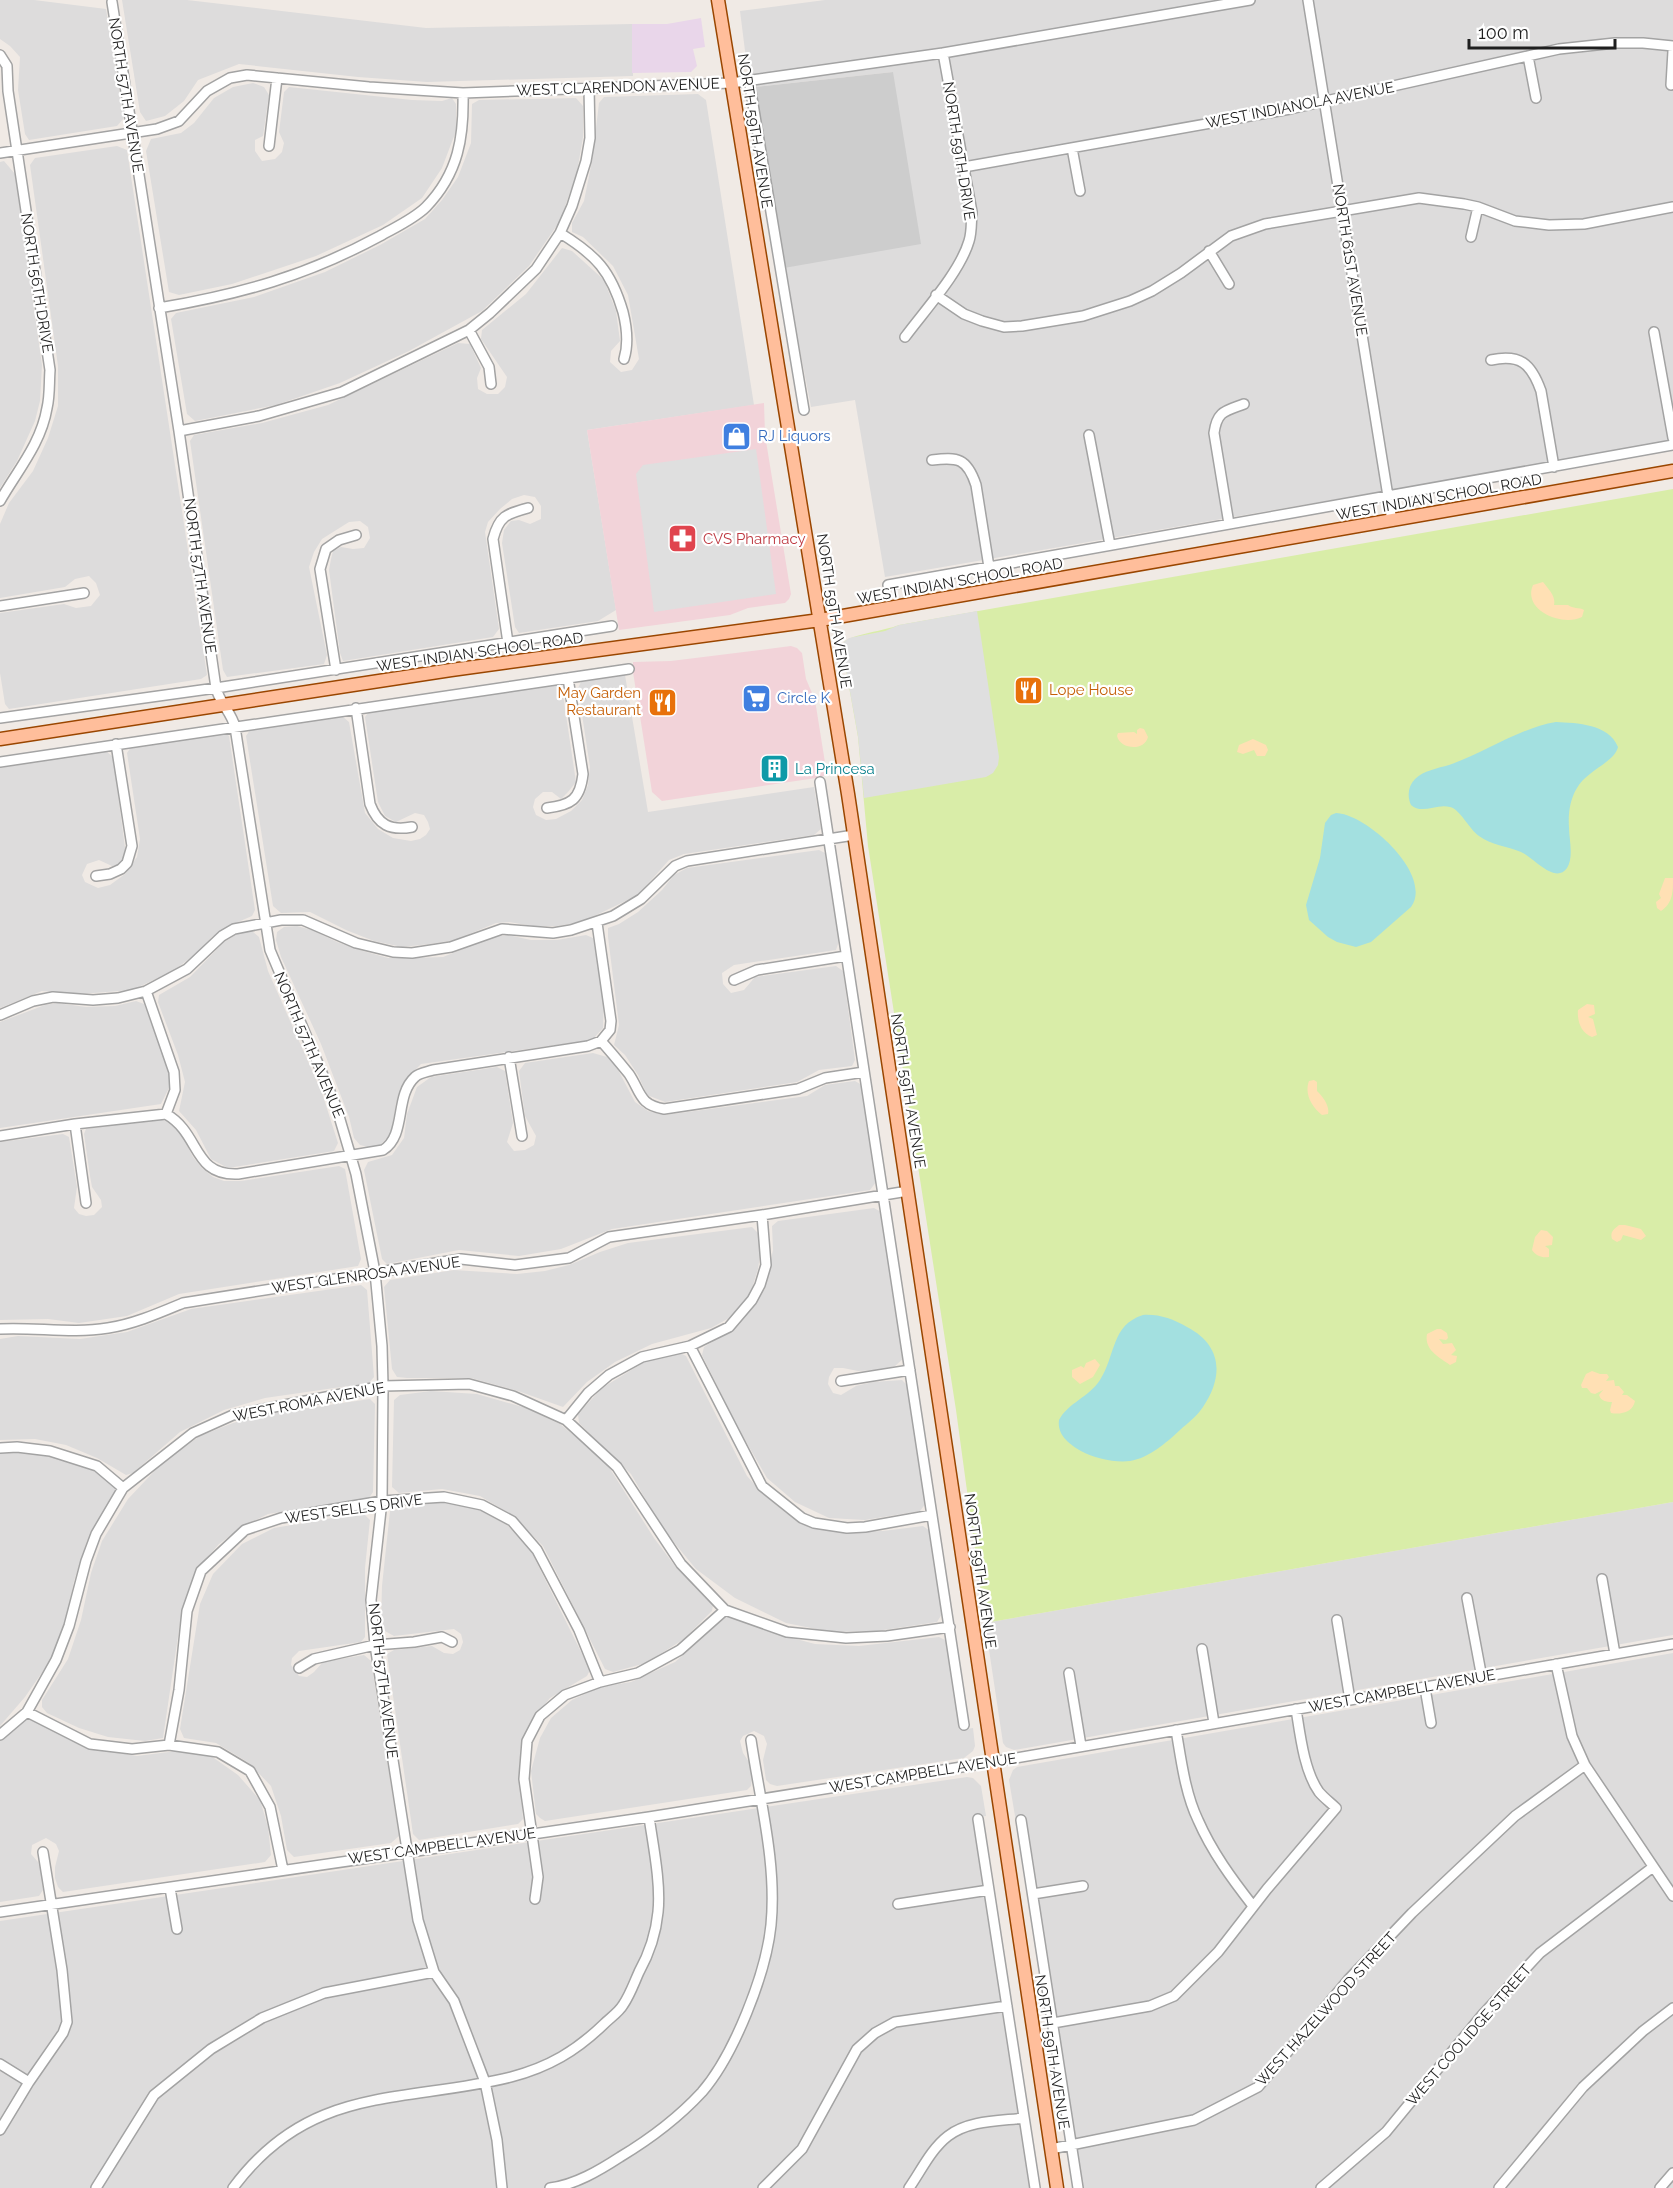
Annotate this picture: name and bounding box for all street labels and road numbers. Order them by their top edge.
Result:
street label: NORTH 57TH AVENUE [105,16,147,174]
street label: NORTH 59TH AVENUE [734,52,776,210]
street label: WEST CLARENDON AVENUE [516,74,720,100]
street label: WEST INDIANOLA AVENUE [1204,78,1396,132]
street label: NORTH 59TH DRIVE [939,80,979,222]
street label: NORTH 61ST AVENUE [1329,183,1371,337]
street label: NORTH 56TH DRIVE [17,212,57,354]
street label: WEST INDIAN SCHOOL ROAD [1335,470,1543,524]
street label: NORTH 57TH AVENUE [180,497,220,655]
street label: NORTH 59TH AVENUE [813,532,855,690]
street label: WEST INDIAN SCHOOL ROAD [856,554,1064,608]
street label: WEST INDIAN SCHOOL ROAD [376,629,585,675]
street label: NORTH 57TH AVENUE [270,969,348,1121]
street label: NORTH 59TH AVENUE [887,1012,929,1170]
street label: WEST GLENROSA AVENUE [271,1253,461,1297]
street label: WEST ROMA AVENUE [232,1378,386,1426]
street label: WEST SELLS DRIVE [284,1490,424,1528]
street label: NORTH 59TH AVENUE [960,1492,1000,1650]
street label: NORTH 57TH AVENUE [365,1602,401,1760]
street label: WEST CAMPBELL AVENUE [1307,1666,1497,1716]
street label: WEST CAMPBELL AVENUE [828,1749,1018,1797]
street label: WEST CAMPBELL AVENUE [347,1824,537,1868]
street label: WEST HAZELWOOD STREET [1252,1928,1400,2090]
street label: WEST COOLIDGE STREET [1403,1961,1535,2109]
street label: NORTH 59TH AVENUE [1031,1973,1073,2131]

